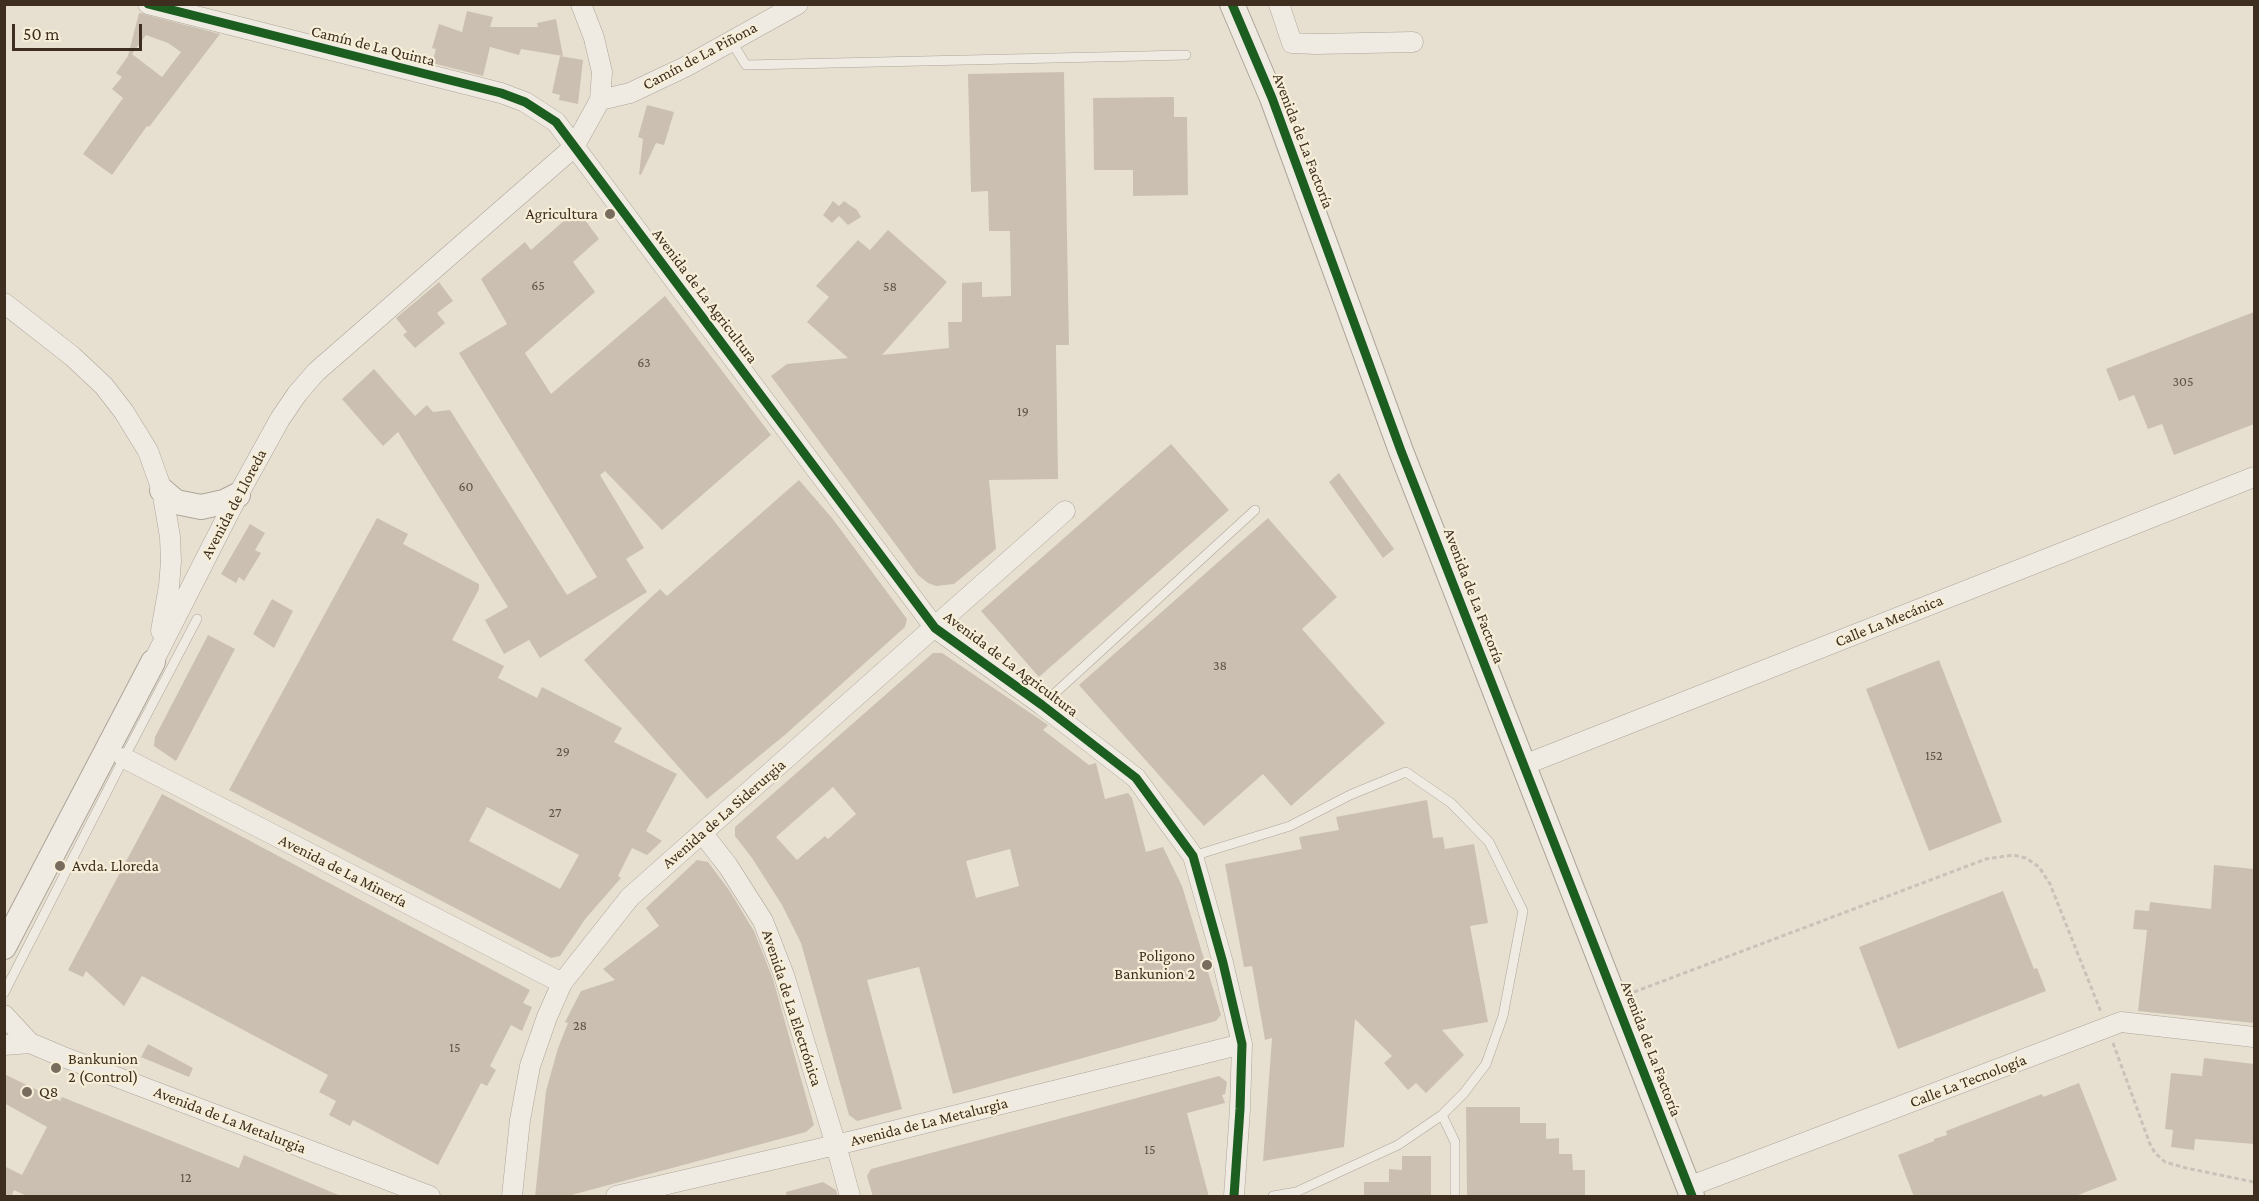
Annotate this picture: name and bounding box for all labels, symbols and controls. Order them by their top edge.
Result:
scale bar [15,12,146,50]
street label: Camín de La Piñona [639,18,761,94]
street label: Camín de La Quinta [309,21,437,71]
text: 50 m [23,24,60,44]
street label: Avenida de La Factoría [1268,71,1338,211]
place label: Agricultura [525,204,598,224]
marker: Agricultura [603,207,617,221]
street label: Avenida de La Agricultura [648,225,762,367]
house number: 65 [531,278,545,294]
house number: 58 [883,279,897,295]
house number: 63 [637,355,651,371]
house number: 305 [2172,374,2194,390]
house number: 19 [1017,404,1029,420]
street label: Avenida de Lloreda [197,446,271,562]
house number: 60 [458,479,474,495]
street label: Avenida de La Factoría [1439,526,1509,666]
street label: Calle La Mecánica [1832,591,1946,651]
street label: Avenida de La Agricultura [940,607,1082,721]
house number: 38 [1213,658,1227,674]
house number: 29 [556,744,570,760]
house number: 152 [1925,748,1943,764]
street label: Avenida de La Siderurgia [658,755,790,873]
house number: 27 [549,805,561,821]
street label: Avenida de La Minería [275,830,411,912]
place label: Avda. Lloreda [72,856,159,876]
marker: Avda. Lloreda [53,859,67,873]
street label: Avenida de La Electrónica [758,927,826,1089]
place label: Poligono Bankunion 2 [1114,946,1195,984]
marker: Poligono Bankunion 2 [1200,958,1214,972]
street label: Avenida de La Factoría [1616,979,1686,1119]
house number: 28 [573,1018,587,1034]
house number: 15 [449,1040,461,1056]
place label: Bankunion 2 (Control) [68,1049,138,1087]
street label: Calle La Tecnología [1907,1050,2029,1112]
marker: Bankunion 2 (Control) [49,1061,63,1075]
place label: Q8 [39,1082,58,1102]
street label: Avenida de La Metalurgia [151,1082,309,1158]
marker: Q8 [20,1085,34,1099]
street label: Avenida de La Metalurgia [848,1093,1010,1151]
house number: 15 [1144,1142,1156,1158]
house number: 12 [180,1170,192,1186]

